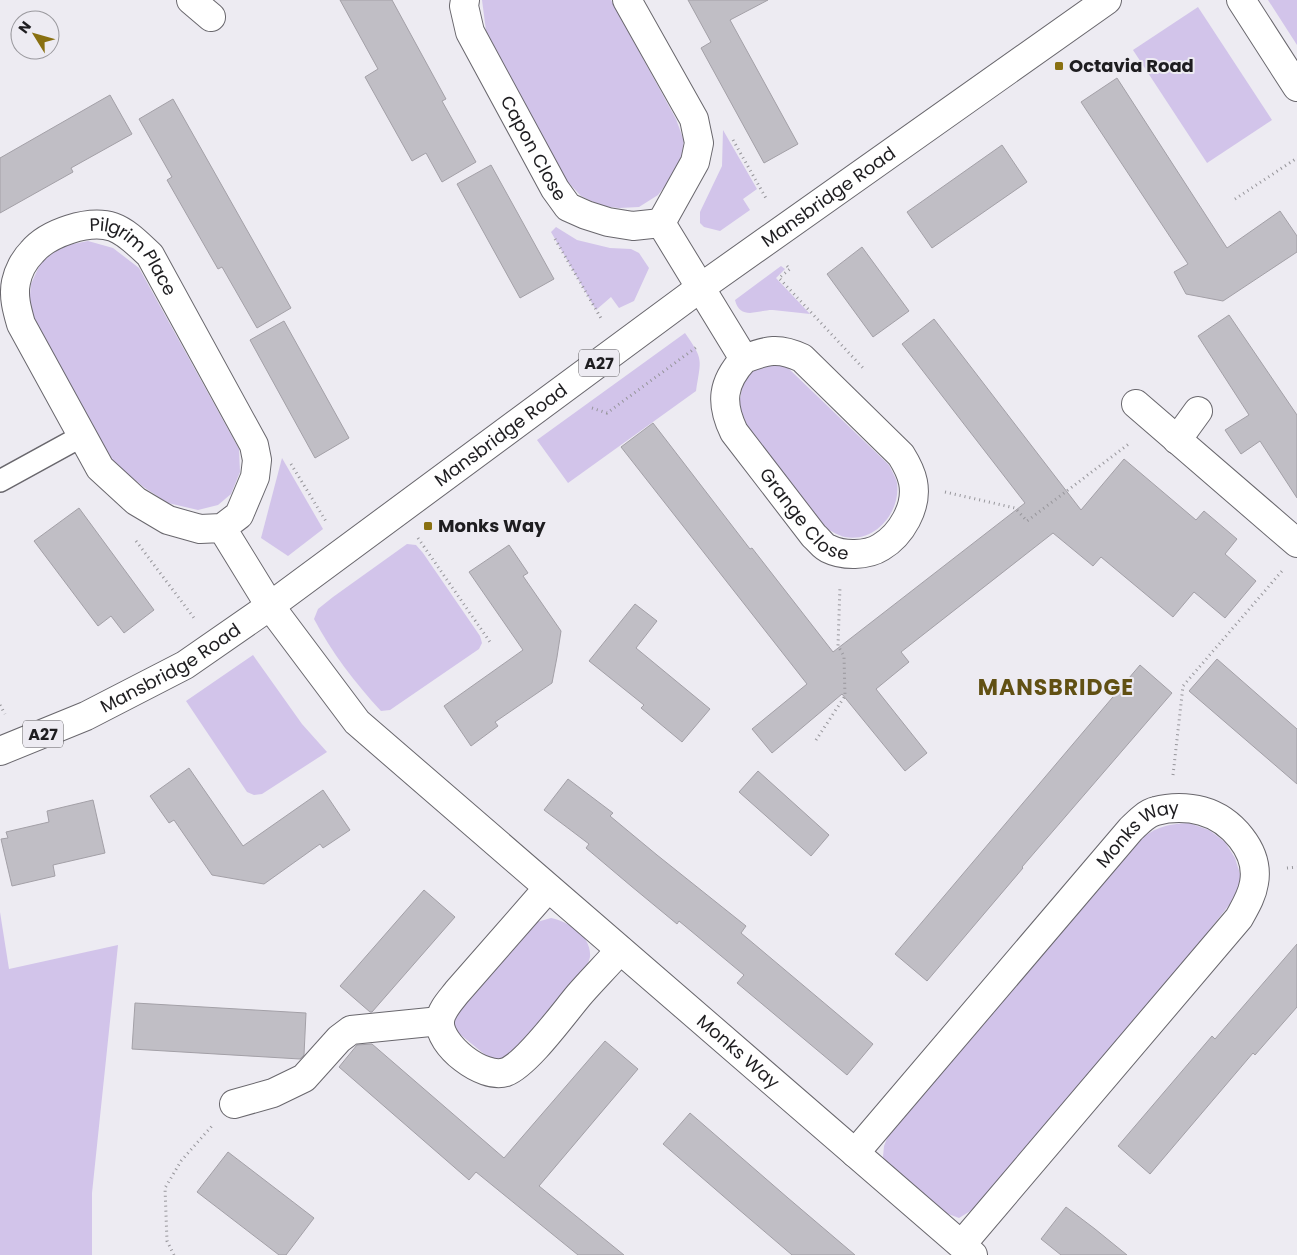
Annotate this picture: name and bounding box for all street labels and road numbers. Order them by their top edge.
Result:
street label: Capon Close [495,91,573,206]
street label: Mansbridge Road [756,140,900,253]
street label: Pilgrim Place [89,212,183,300]
road number: A27 [579,349,619,376]
street label: Mansbridge Road [429,377,572,492]
street label: Grange Close [754,462,851,566]
street label: Mansbridge Road [96,617,246,719]
road number: A27 [23,721,63,748]
street label: Monks Way [1090,795,1180,873]
street label: Monks Way [692,1009,785,1094]

